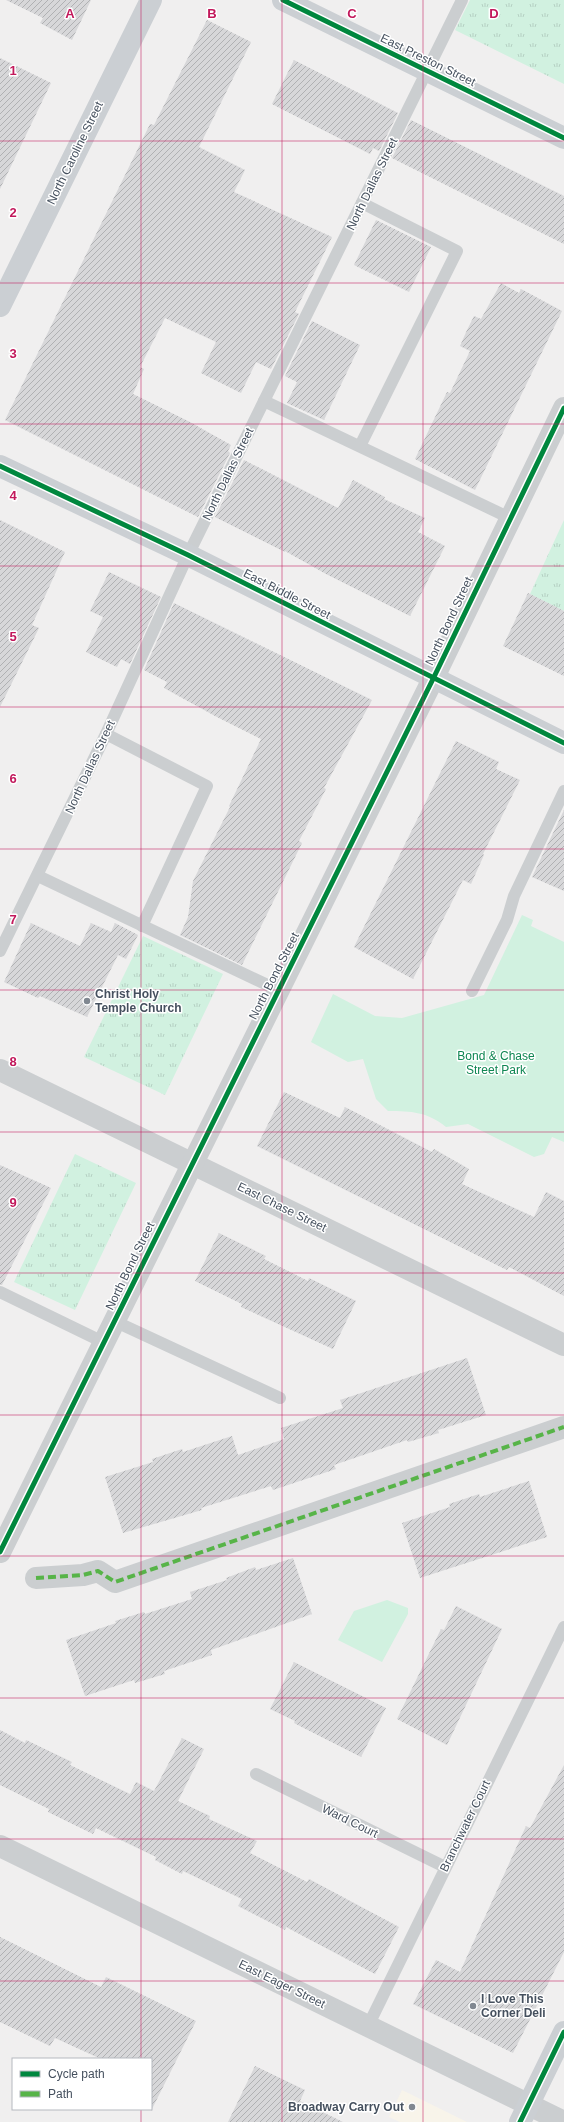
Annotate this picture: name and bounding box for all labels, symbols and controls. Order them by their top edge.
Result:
text: A [65,6,75,21]
text: B [207,6,217,21]
text: C [347,6,357,21]
text: D [489,6,499,21]
street label: East Preston Street [378,31,478,89]
text: 1 [9,63,17,78]
street label: North Caroline Street [44,99,106,207]
street label: North Dallas Street [343,135,401,233]
text: 2 [9,205,17,220]
text: 3 [9,346,17,361]
street label: North Dallas Street [199,425,257,523]
text: 4 [9,488,17,503]
street label: East Biddle Street [241,566,334,622]
street label: North Bond Street [422,574,476,667]
text: 5 [9,629,17,644]
street label: North Dallas Street [62,718,118,816]
text: 6 [9,771,17,786]
text: 7 [9,912,17,927]
street label: North Bond Street [246,929,302,1022]
place label: Christ Holy Temple Church [95,987,181,1015]
marker: Christ Holy Temple Church [82,996,92,1006]
park label: Bond & Chase Street Park [457,1049,535,1077]
text: 8 [9,1054,17,1069]
street label: East Chase Street [235,1179,329,1235]
text: 9 [9,1195,17,1210]
street label: North Bond Street [103,1219,158,1312]
street label: Branchwater Court [437,1777,494,1874]
street label: Ward Court [320,1801,381,1841]
street label: East Eager Street [236,1957,328,2011]
place label: I Love This Corner Deli [481,1992,546,2020]
marker: I Love This Corner Deli [468,2001,478,2011]
legend [12,2058,152,2110]
text: Cycle path [48,2067,105,2081]
text: Path [48,2087,73,2101]
place label: Broadway Carry Out [288,2100,404,2114]
marker: Broadway Carry Out [407,2102,417,2112]

